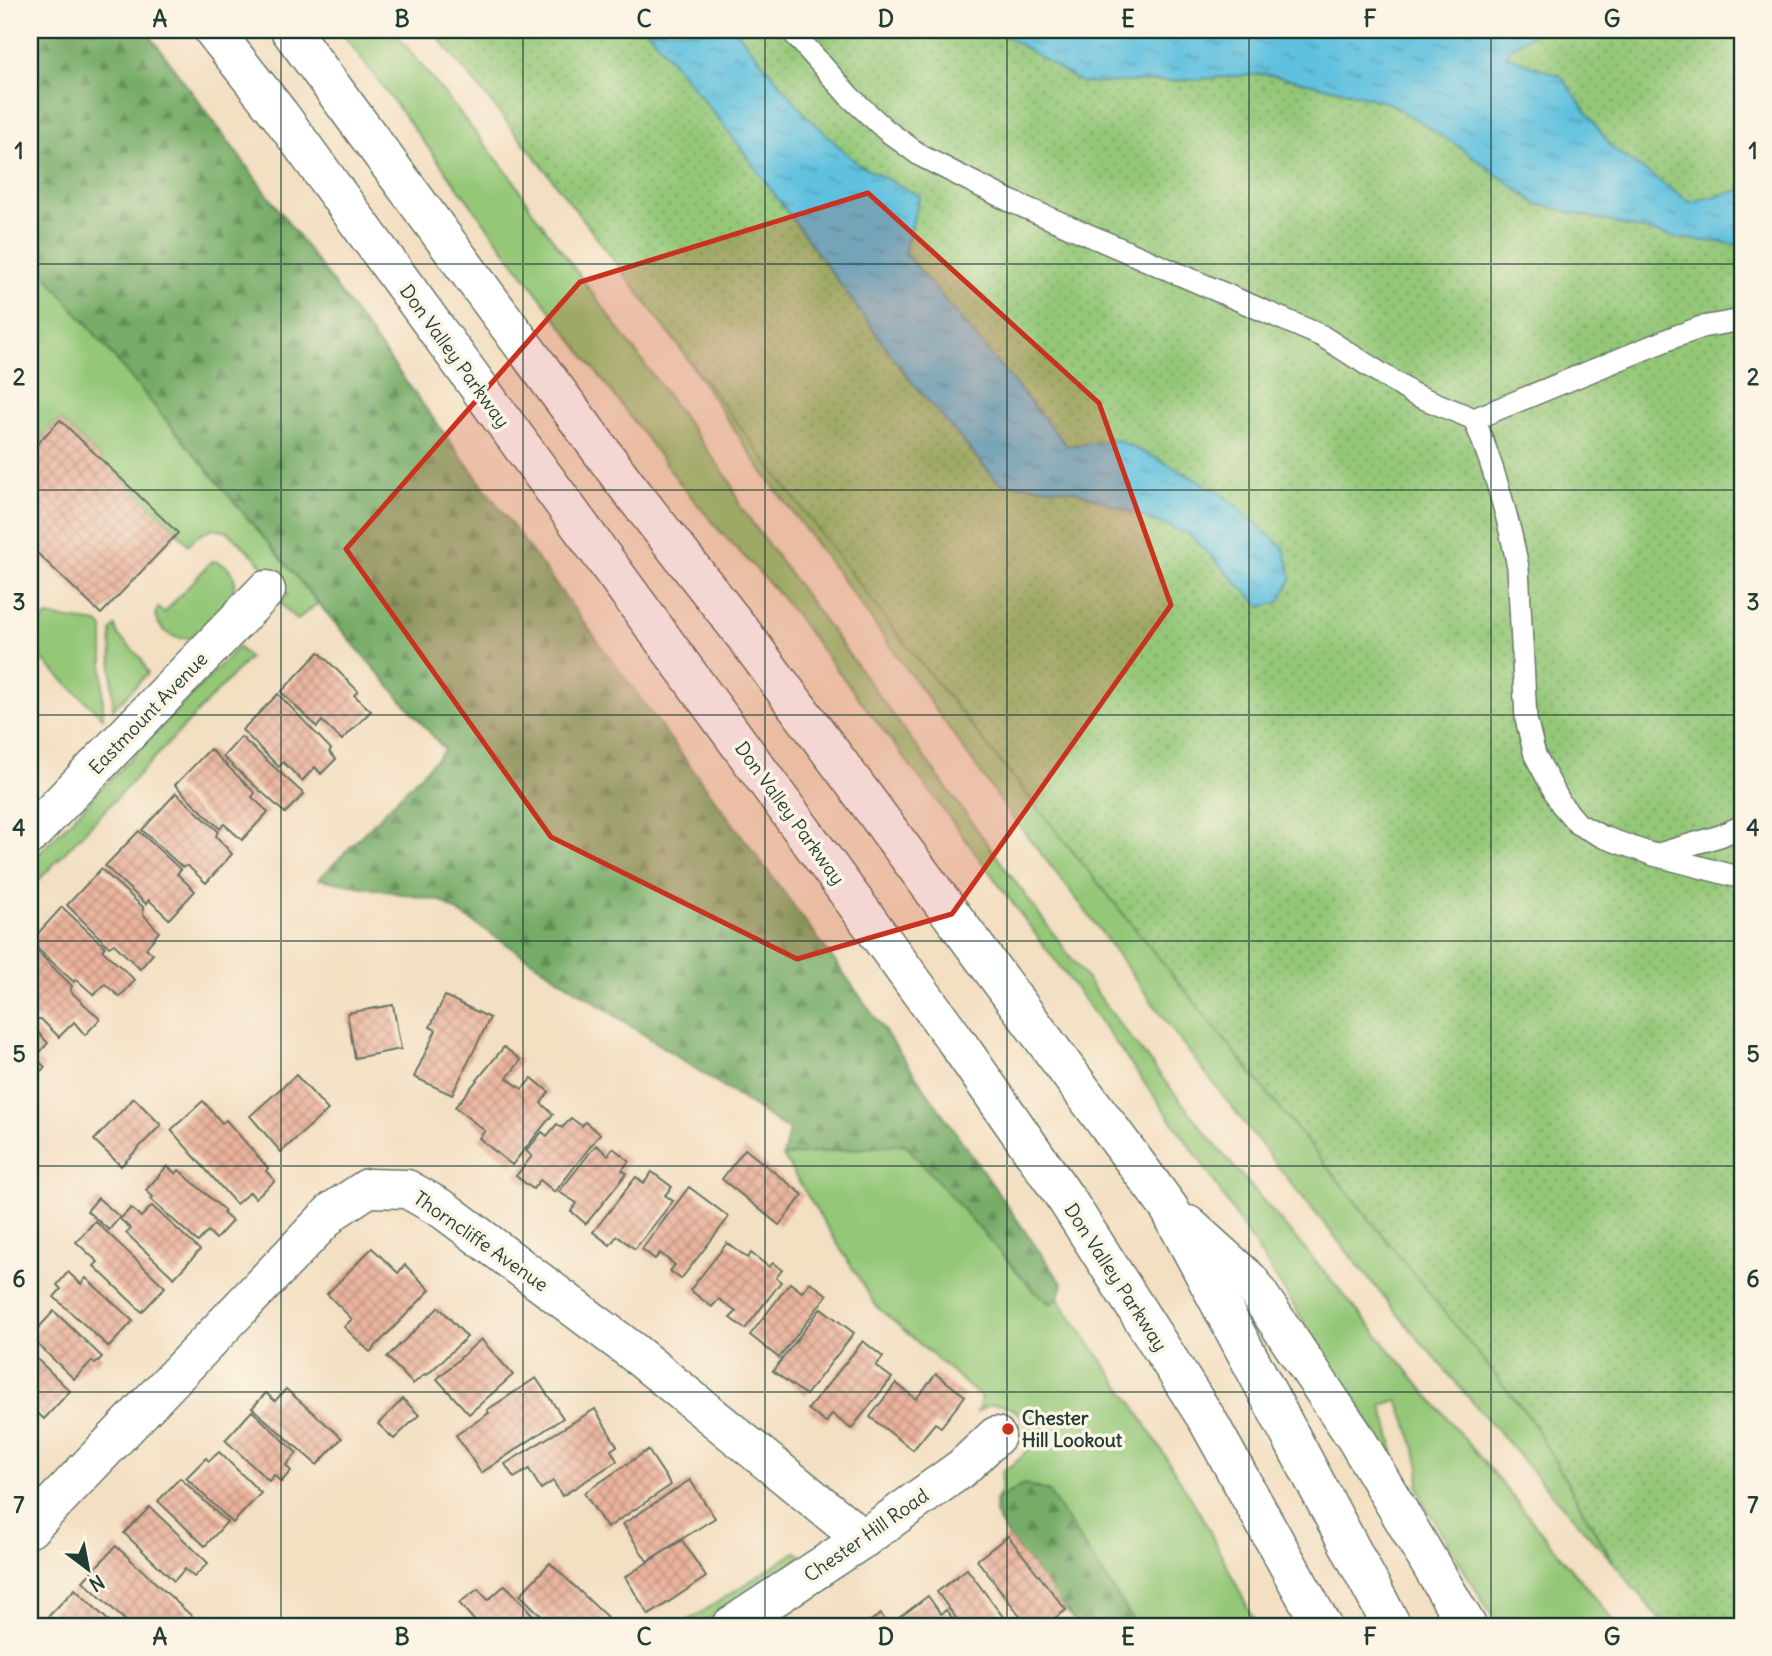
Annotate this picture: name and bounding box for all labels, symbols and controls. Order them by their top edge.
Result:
text: A [153,4,168,33]
text: B [394,4,410,33]
text: C [636,4,652,33]
text: D [878,4,894,33]
text: E [1121,4,1135,33]
text: F [1363,4,1377,33]
text: G [1604,4,1620,33]
text: 1 [14,136,24,165]
text: 1 [1748,136,1758,165]
street label: Don Valley Parkway [395,280,515,432]
text: 2 [13,362,26,391]
text: 2 [1747,362,1760,391]
text: 3 [12,587,26,616]
text: 3 [1746,587,1760,616]
street label: Eastmount Avenue [84,647,212,779]
street label: Don Valley Parkway [730,737,850,889]
text: 4 [12,813,26,842]
text: 4 [1746,813,1760,842]
text: 5 [12,1039,26,1068]
text: 5 [1746,1039,1760,1068]
street label: Thorncliffe Avenue [409,1186,553,1296]
street label: Don Valley Parkway [1059,1199,1173,1355]
text: 6 [12,1264,26,1293]
text: 6 [1746,1264,1760,1293]
place label: Chester Hill Lookout [1022,1406,1123,1452]
marker: Chester Hill Lookout [1000,1421,1016,1437]
street label: Chester Hill Road [799,1483,933,1587]
text: 7 [13,1490,25,1519]
text: 7 [1747,1490,1759,1519]
north arrow [52,1534,122,1604]
text: N [85,1570,109,1597]
text: A [153,1622,168,1651]
text: B [394,1622,410,1651]
text: C [636,1622,652,1651]
text: D [878,1622,894,1651]
text: E [1121,1622,1135,1651]
text: F [1363,1622,1377,1651]
text: G [1604,1622,1620,1651]

